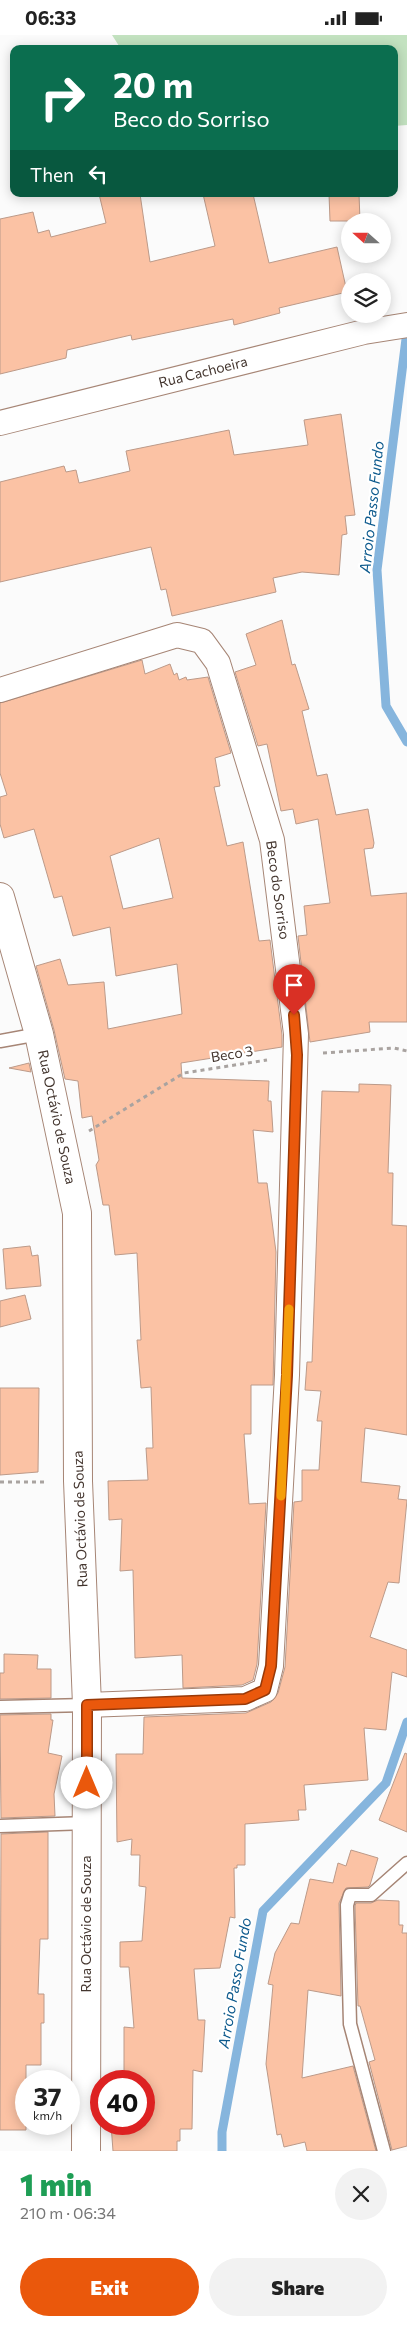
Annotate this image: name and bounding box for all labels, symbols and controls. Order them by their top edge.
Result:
text: 06:33 [25,6,76,29]
text: 20 m [113,62,193,105]
icon: right [30,65,95,130]
text: Beco do Sorriso [113,105,270,132]
icon: left [84,160,112,188]
text: Then [30,163,74,186]
north arrow [341,213,391,263]
map controls [341,213,391,323]
button: layers [341,273,391,323]
street label: Rua Cachoeira [157,352,249,391]
water label: Arroio Passo Fundo [355,440,387,575]
street label: Beco do Sorriso [263,839,294,940]
pin [273,964,315,1015]
icon: arrive [280,971,308,999]
street label: Beco 3 [210,1042,254,1065]
street label: Rua Octávio de Souza [35,1048,80,1186]
street label: Rua Octávio de Souza [69,1450,90,1588]
position arrow [60,1756,112,1808]
street label: Rua Octávio de Souza [77,1856,94,1992]
water label: Arroio Passo Fundo [213,1916,254,2051]
speed limit sign: 40 [90,2070,155,2135]
text: 37 [33,2081,62,2111]
text: km/h [33,2108,62,2122]
text: 1 min [20,2165,92,2202]
button: close [335,2168,387,2220]
text: 210 m · 06:34 [20,2203,116,2222]
button: Exit [20,2258,199,2316]
button: Share [209,2258,387,2316]

